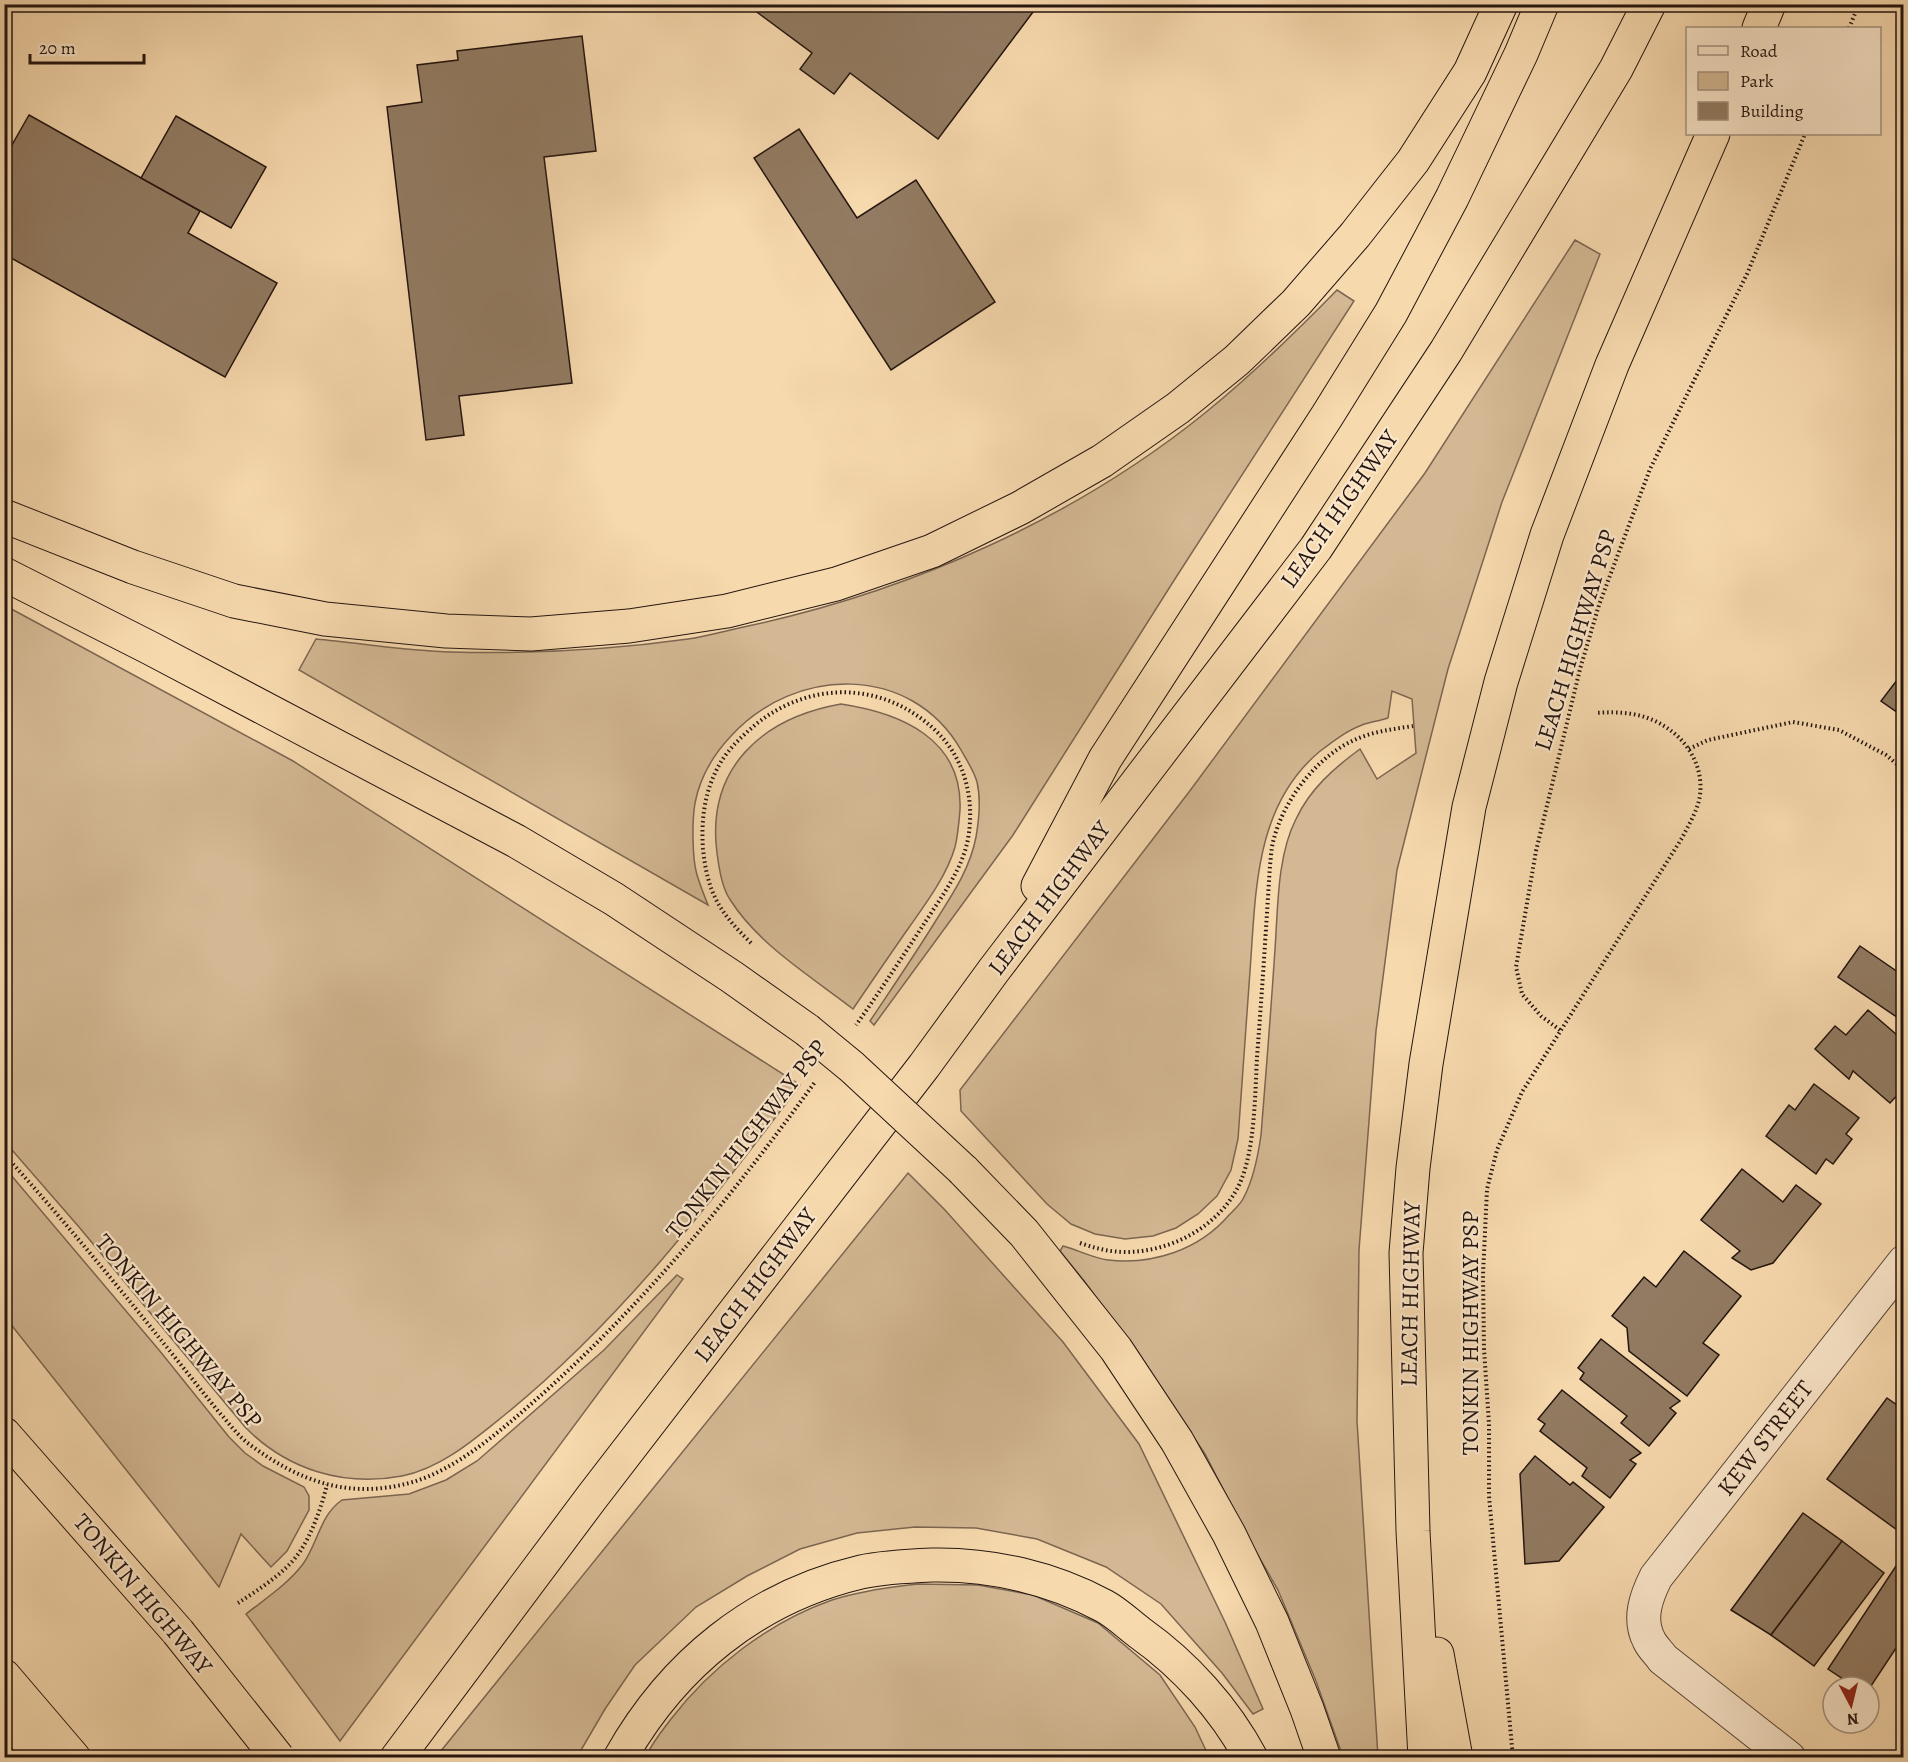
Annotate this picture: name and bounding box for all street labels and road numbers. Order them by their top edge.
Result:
street label: LEACH HIGHWAY [1273,423,1406,594]
street label: LEACH HIGHWAY PSP [1526,526,1624,754]
street label: LEACH HIGHWAY [980,813,1118,982]
street label: TONKIN HIGHWAY PSP [658,1033,834,1245]
street label: LEACH HIGHWAY [686,1200,824,1369]
street label: LEACH HIGHWAY [1392,1200,1428,1387]
street label: TONKIN HIGHWAY PSP [1454,1211,1486,1455]
street label: TONKIN HIGHWAY PSP [88,1227,270,1435]
street label: KEW STREET [1710,1374,1820,1502]
street label: TONKIN HIGHWAY [66,1507,220,1682]

